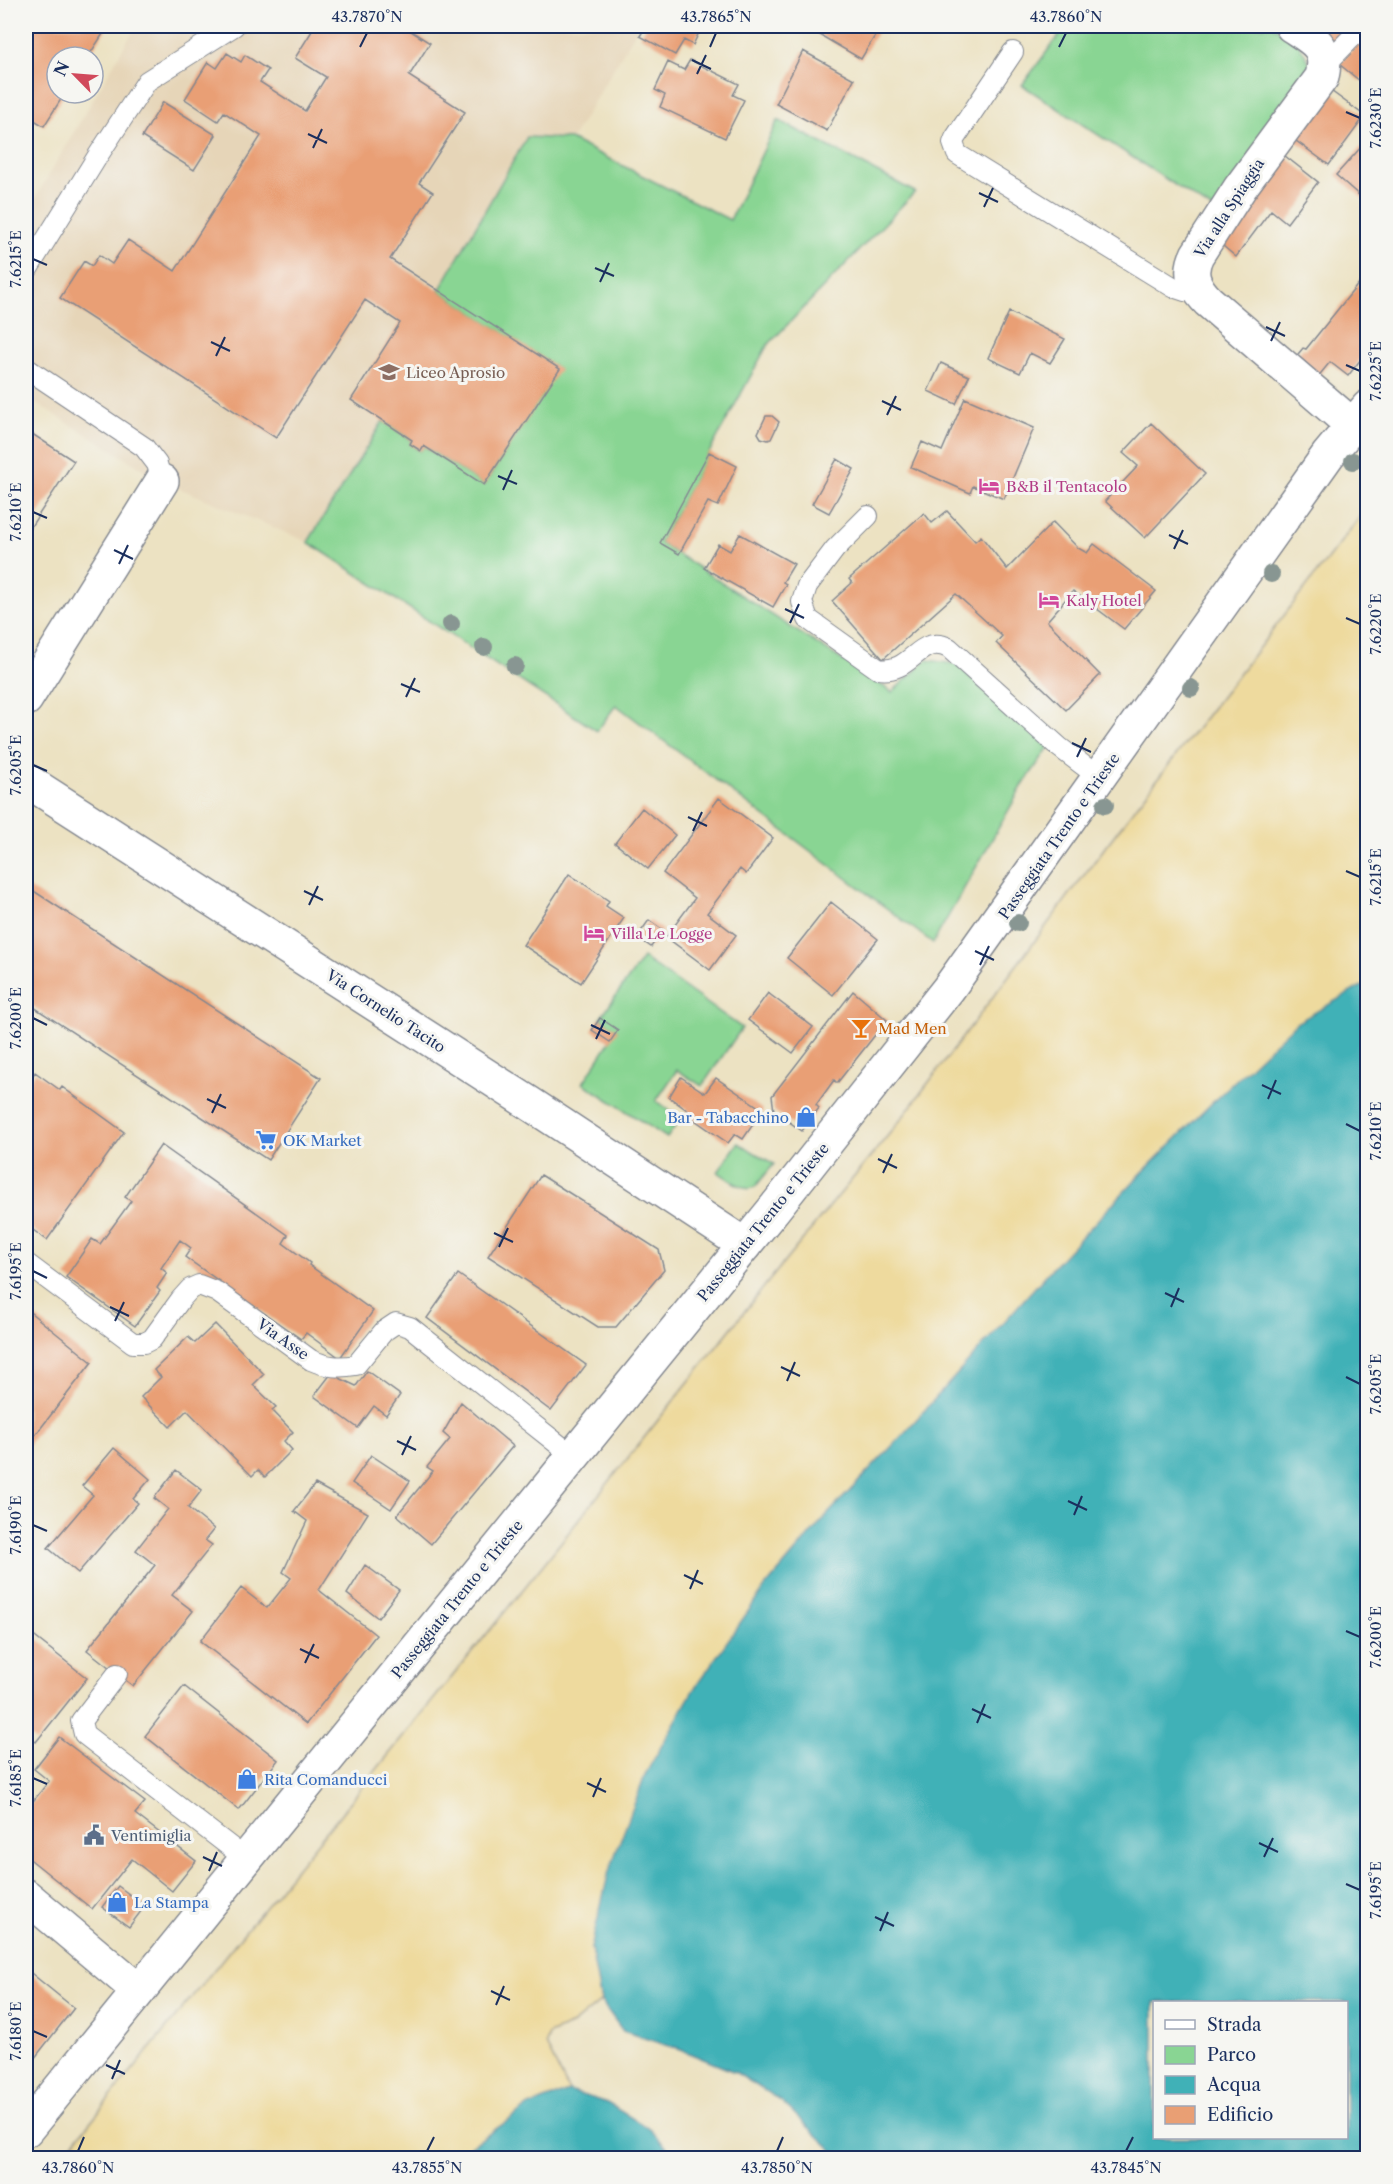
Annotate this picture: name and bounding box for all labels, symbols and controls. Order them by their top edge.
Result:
text: 43.7870°N [331,7,403,26]
text: 43.7865°N [680,7,752,26]
text: 43.7860°N [1030,7,1102,26]
north arrow [45,45,105,105]
text: N [49,58,73,79]
text: 7.6230°E [1366,87,1385,149]
street label: Via alla Spiaggia [1189,155,1268,262]
text: 7.6215°E [6,230,25,288]
text: 7.6225°E [1366,341,1385,401]
school or university icon: Liceo Aprosio [377,360,401,384]
place label: Liceo Aprosio [406,363,505,382]
hotel icon: B&B il Tentacolo [977,474,1001,498]
place label: B&B il Tentacolo [1006,477,1127,496]
text: 7.6210°E [6,482,25,542]
hotel icon: Kaly Hotel [1037,588,1061,612]
place label: Kaly Hotel [1066,591,1142,610]
text: 7.6220°E [1366,593,1385,655]
text: 7.6205°E [6,735,25,795]
street label: Passeggiata Trento e Trieste [994,749,1124,923]
text: 7.6215°E [1366,848,1385,906]
hotel icon: Villa Le Logge [582,921,606,945]
place label: Villa Le Logge [610,924,712,943]
street label: Via Cornelio Tacito [322,965,449,1057]
text: 7.6200°E [6,987,25,1049]
bar icon: Mad Men [849,1016,873,1040]
place label: Mad Men [878,1019,947,1038]
text: 7.6210°E [1366,1101,1385,1161]
shop icon: Bar - Tabacchino [794,1105,818,1129]
place label: Bar - Tabacchino [667,1108,789,1127]
supermarket icon: OK Market [254,1128,278,1152]
place label: OK Market [283,1131,362,1150]
street label: Passeggiata Trento e Trieste [693,1139,833,1305]
text: 7.6195°E [6,1242,25,1300]
street label: Via Asse [253,1314,313,1364]
text: 7.6205°E [1366,1354,1385,1414]
text: 7.6190°E [6,1495,25,1555]
street label: Passeggiata Trento e Trieste [387,1516,527,1682]
text: 7.6200°E [1366,1606,1385,1668]
text: 7.6185°E [6,1749,25,1807]
shop icon: Rita Comanducci [235,1767,259,1791]
place label: Rita Comanducci [264,1770,388,1789]
public building icon: Ventimiglia [82,1823,106,1847]
place label: Ventimiglia [110,1826,192,1845]
text: 7.6195°E [1366,1861,1385,1919]
shop icon: La Stampa [105,1890,129,1914]
place label: La Stampa [134,1893,209,1912]
text: 7.6180°E [6,2001,25,2061]
legend [1153,2001,1348,2139]
text: Strada [1207,2014,1262,2036]
text: Parco [1207,2044,1256,2066]
text: Acqua [1206,2074,1261,2096]
text: Edificio [1207,2104,1273,2126]
text: 43.7860°N [42,2158,114,2177]
text: 43.7855°N [392,2158,462,2177]
text: 43.7850°N [741,2158,813,2177]
text: 43.7845°N [1090,2158,1162,2177]

